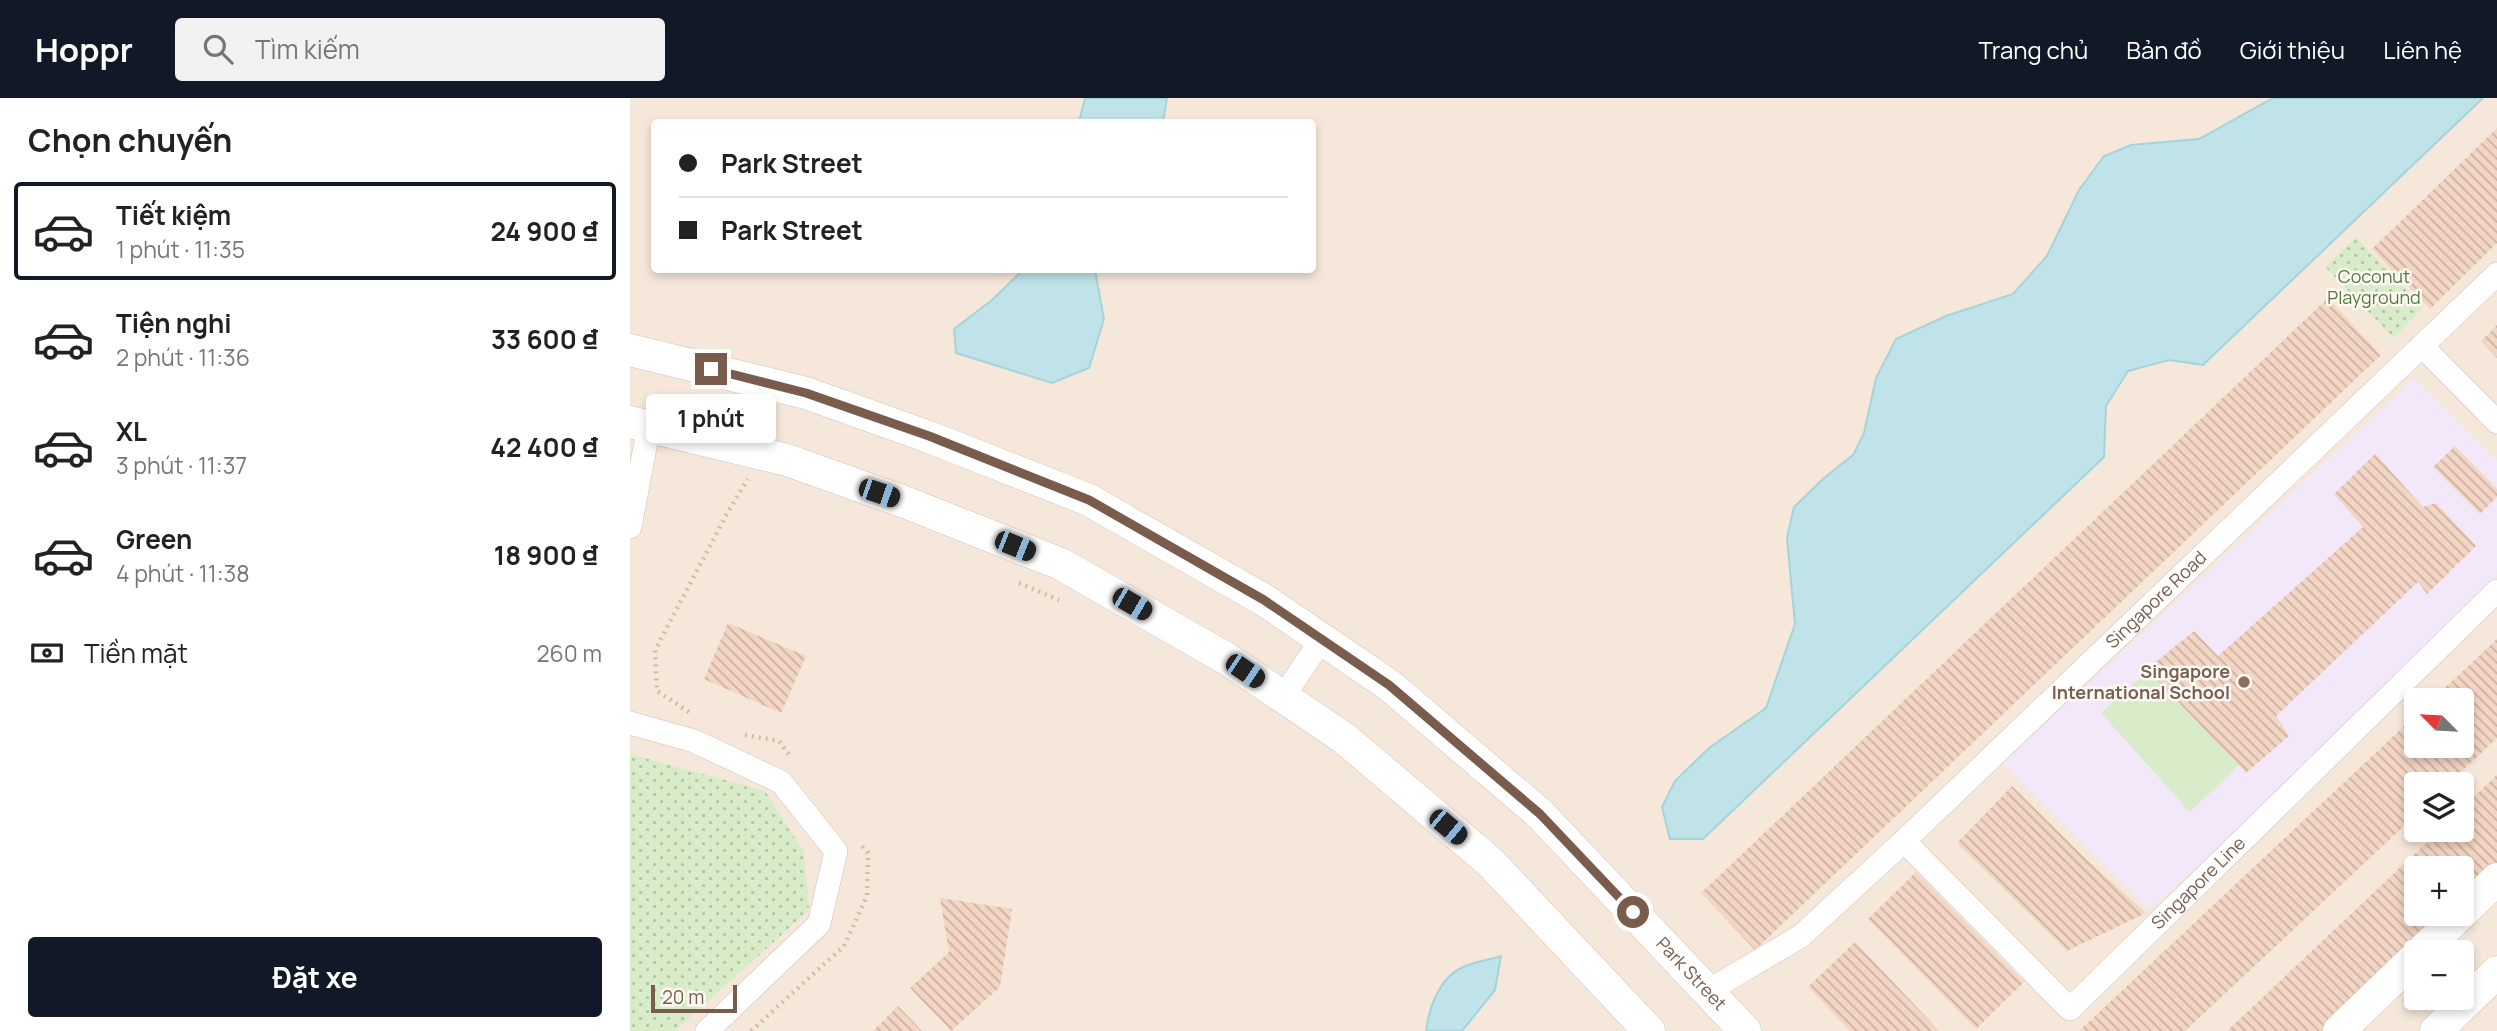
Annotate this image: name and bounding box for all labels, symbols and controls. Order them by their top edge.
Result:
search box [175,18,665,81]
text: Hoppr [35,27,133,72]
icon: search [199,30,237,68]
text: Tìm kiếm [255,31,360,67]
text: Trang chủ [1979,33,2088,66]
text: Bản đồ [2126,33,2202,66]
text: Giới thiệu [2240,33,2345,66]
text: Liên hệ [2383,33,2462,66]
text: Chọn chuyến [28,118,232,162]
text: Park Street [721,145,863,181]
text: Tiết kiệm [116,197,231,233]
icon: car [32,200,95,263]
text: Park Street [721,212,863,248]
text: 24 900 ₫ [490,213,598,249]
text: 1 phút · 11:35 [116,233,245,265]
park label: Coconut Playground [2327,264,2421,309]
text: Tiện nghi [116,305,232,341]
icon: car [32,308,95,371]
text: 33 600 ₫ [491,321,598,357]
text: 2 phút · 11:36 [116,341,250,373]
route end [695,353,727,385]
callout: 1 phút [646,394,776,442]
text: 1 phút [677,402,745,434]
text: XL [116,413,147,449]
icon: car [32,416,95,479]
text: 42 400 ₫ [490,429,598,465]
text: 3 phút · 11:37 [116,449,247,481]
car [856,476,903,510]
text: Green [116,521,192,557]
icon: car [32,524,95,587]
car [992,528,1039,564]
text: 18 900 ₫ [494,537,598,573]
street label: Singapore Road [2100,545,2211,653]
text: 4 phút · 11:38 [116,557,250,589]
car [1109,584,1156,624]
icon: cash [28,634,66,672]
text: Tiền mặt [84,635,188,671]
text: 260 m [536,637,602,669]
car [1222,651,1269,691]
place label: Singapore International School [2052,659,2230,704]
marker: Singapore International School [2236,674,2252,690]
north arrow [2404,688,2474,758]
map controls [2404,688,2474,1010]
button: layers [2404,772,2474,842]
car [1426,805,1471,849]
street label: Singapore Line [2145,831,2250,934]
button: + [2404,856,2474,926]
route start [1617,896,1649,928]
street label: Park Street [1651,931,1732,1015]
button: Đặt xe [28,937,602,1017]
button: − [2404,940,2474,1010]
scale bar [651,982,737,1014]
text: 20 m [662,984,704,1010]

